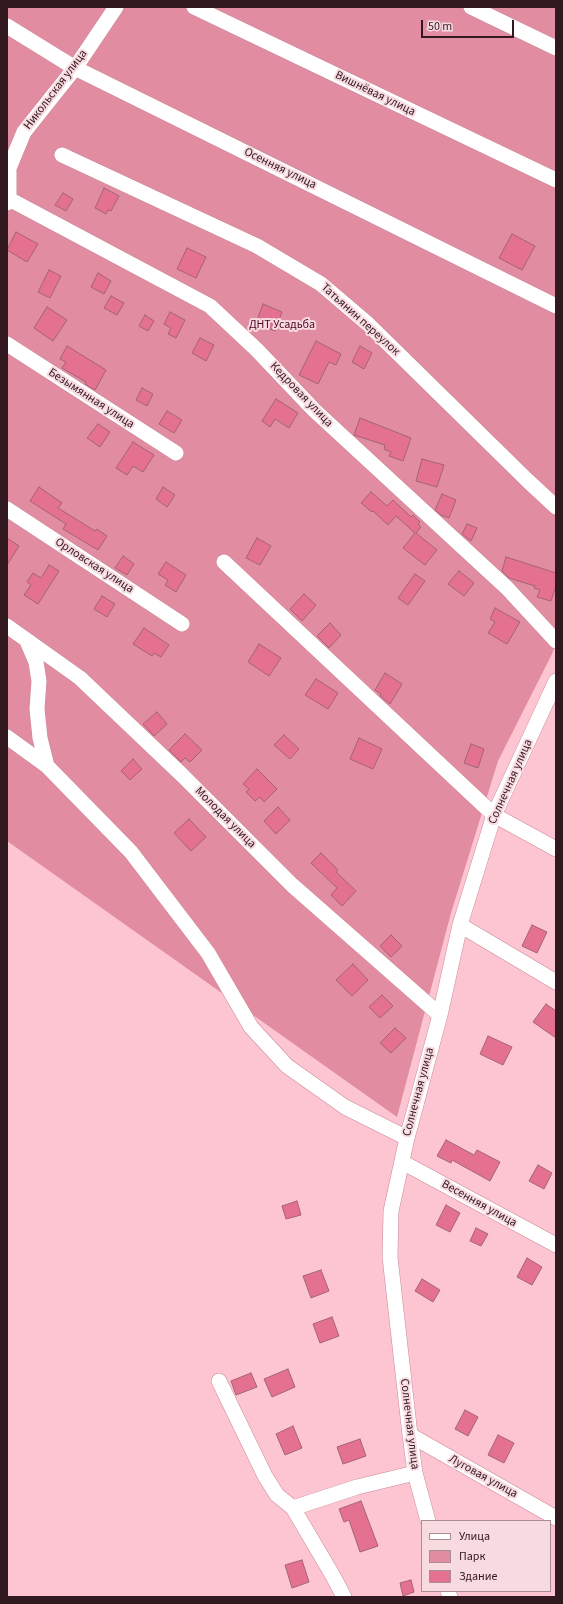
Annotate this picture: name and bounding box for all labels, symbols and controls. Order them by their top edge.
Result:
scale bar [423,12,516,38]
text: 50 m [428,18,452,35]
street label: Никольская улица [21,47,91,133]
street label: Вишнёвая улица [332,68,418,120]
street label: Осенняя улица [241,145,319,193]
street label: Татьянин переулок [318,281,402,359]
park label: ДНТ Усадьба [249,318,315,332]
street label: Кедровая улица [266,360,336,430]
street label: Безымянная улица [45,366,137,432]
street label: Орловская улица [52,535,136,597]
street label: Солнечная улица [486,737,536,827]
street label: Молодая улица [191,784,259,852]
street label: Солнечная улица [400,1046,438,1138]
street label: Весенняя улица [439,1177,519,1231]
street label: Солнечная улица [396,1378,422,1470]
street label: Луговая улица [446,1452,520,1502]
legend [421,1520,551,1592]
text: Улица [459,1528,490,1545]
text: Парк [459,1548,485,1565]
text: Здание [459,1568,498,1585]

